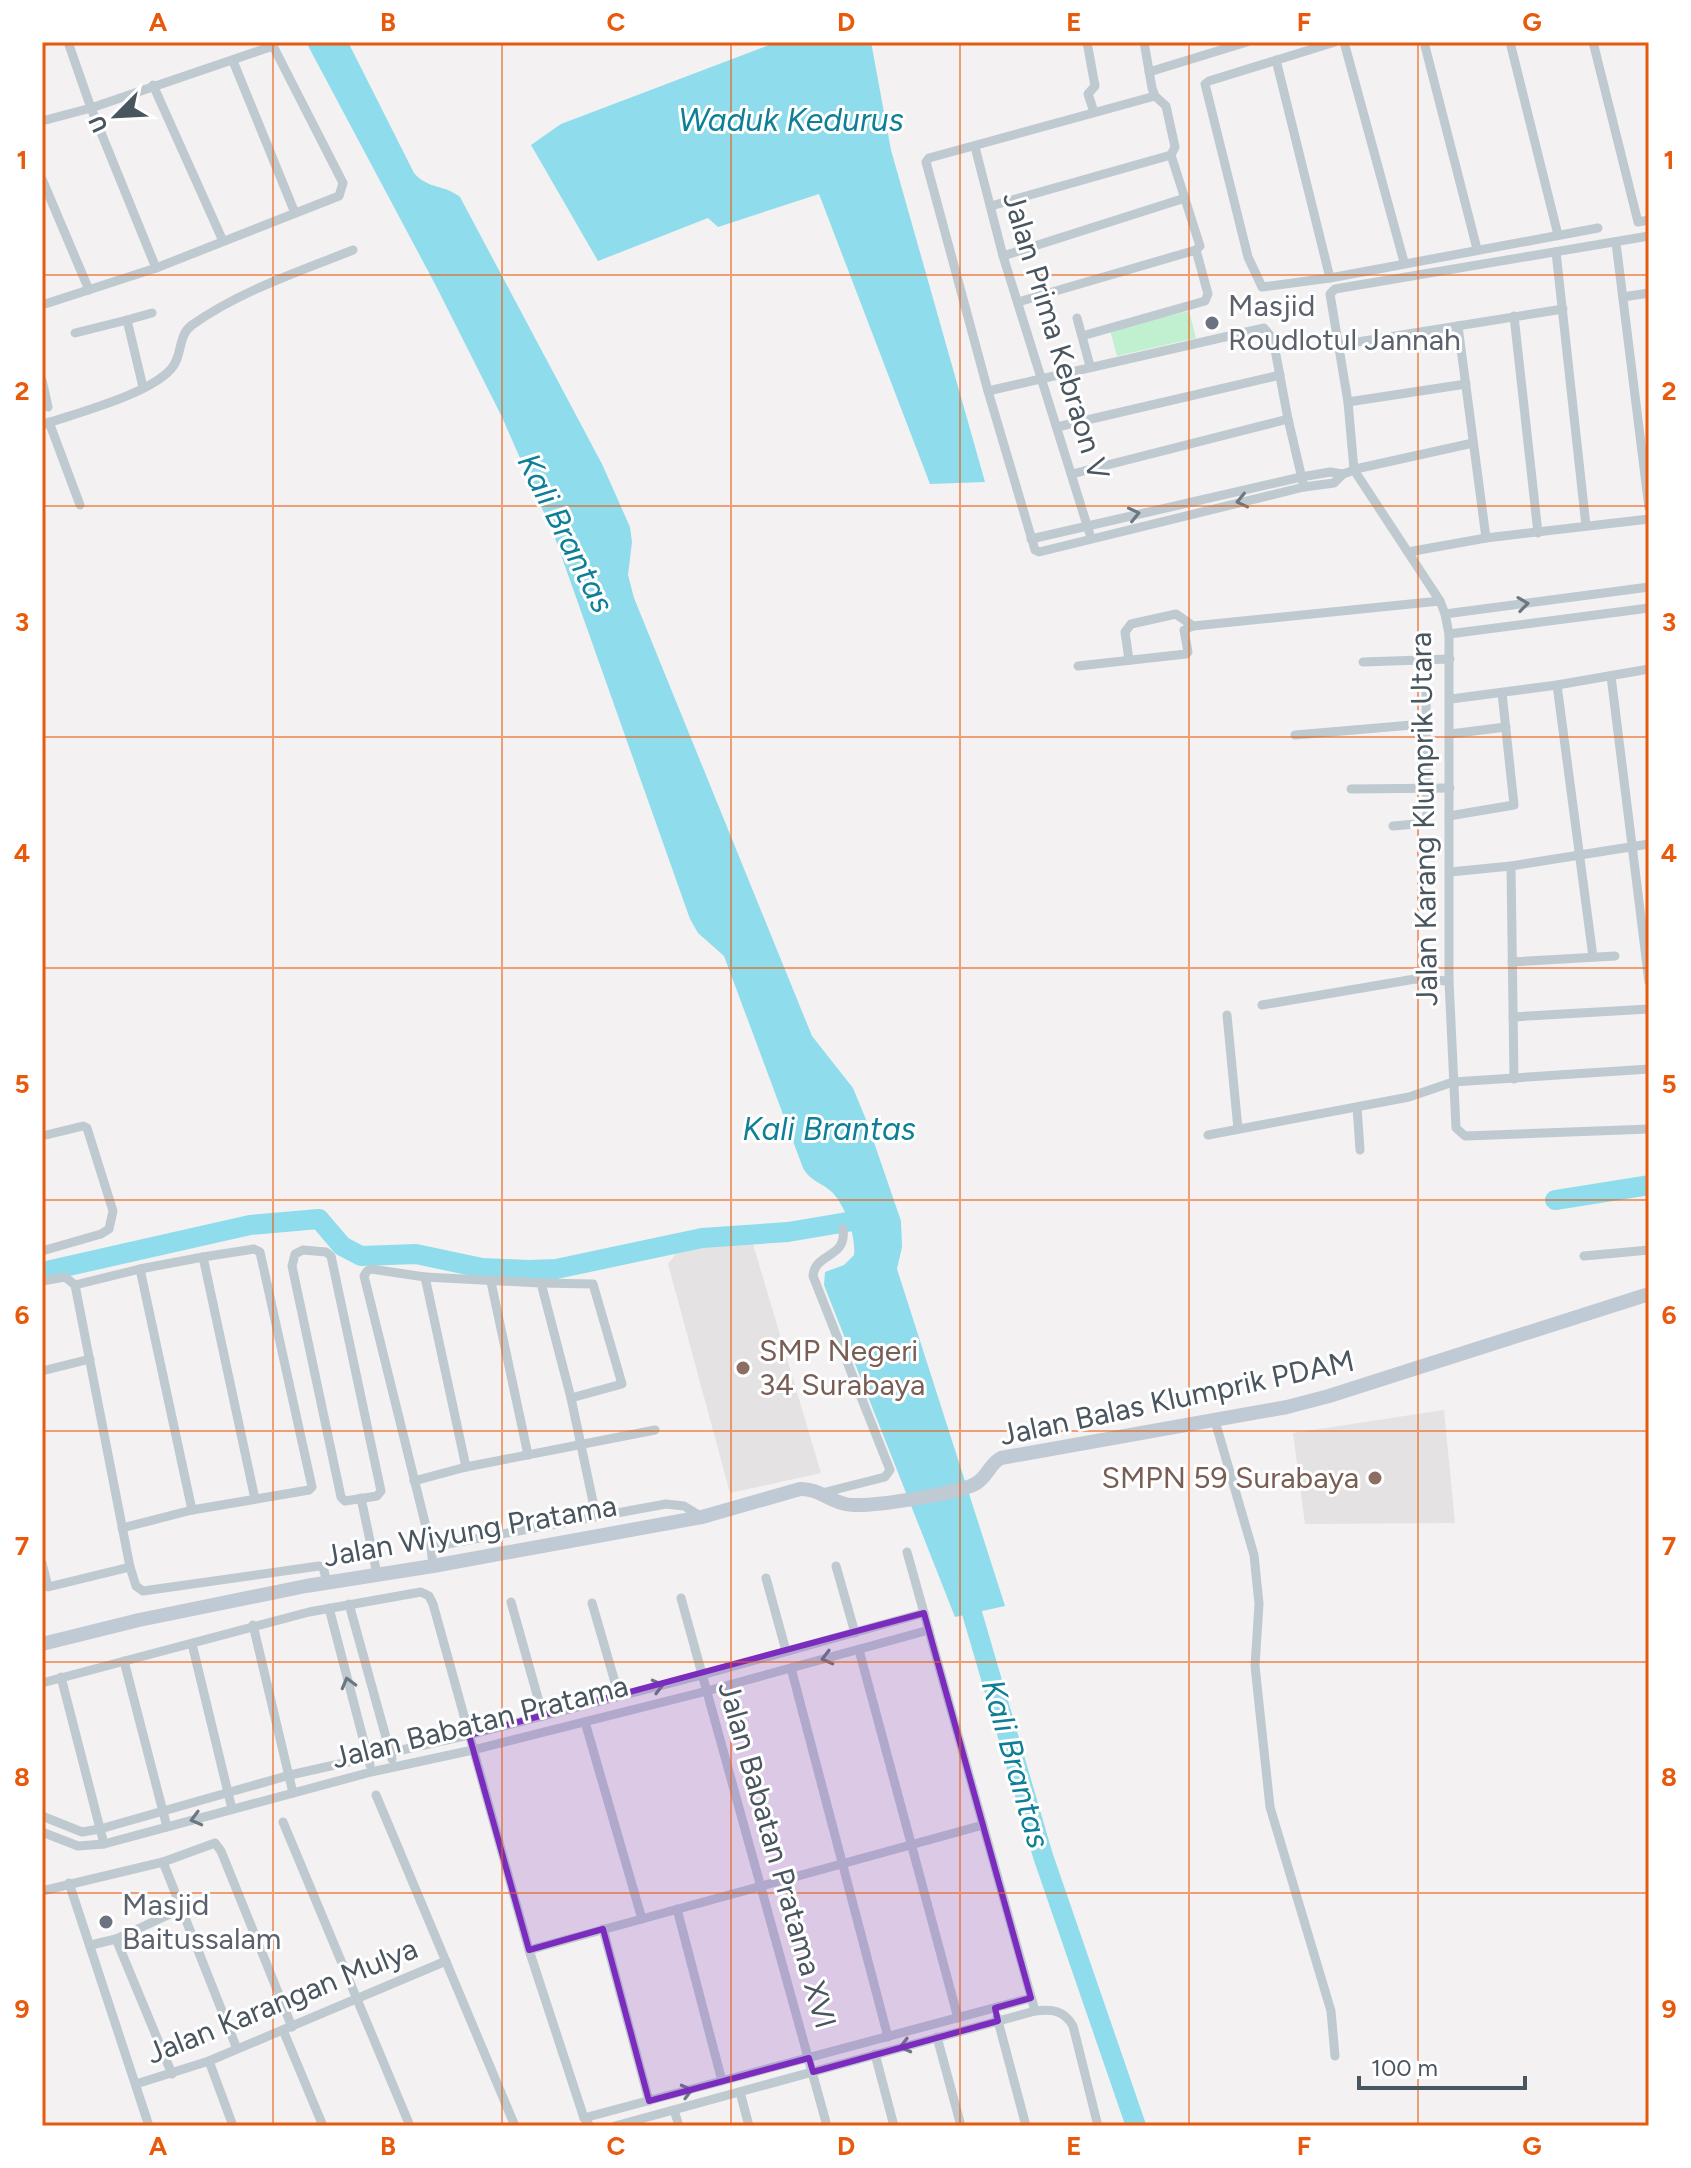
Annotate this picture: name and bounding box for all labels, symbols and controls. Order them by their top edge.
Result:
text: A [149,6,168,38]
text: B [380,6,396,38]
text: C [607,6,626,38]
text: D [837,6,855,38]
text: E [1066,6,1082,38]
text: F [1297,6,1311,38]
text: G [1522,6,1542,38]
north arrow [76,76,156,156]
water label: Waduk Kedurus [678,101,904,139]
text: U [83,111,114,137]
text: 1 [17,144,27,176]
text: 1 [1664,144,1674,176]
street label: Jalan Prima Kebraon V [995,187,1118,485]
place label: Masjid Roudlotul Jannah [1228,287,1461,358]
marker: Masjid Roudlotul Jannah [1203,314,1221,332]
text: 2 [14,375,30,407]
text: 2 [1661,375,1677,407]
water label: Kali Brantas [510,447,622,619]
one-way arrow [1236,492,1250,509]
one-way arrow [1127,507,1140,524]
one-way arrow [1516,596,1530,613]
text: 3 [15,606,29,638]
text: 3 [1662,606,1676,638]
street label: Jalan Karang Klumprik Utara [1402,631,1445,1007]
text: 4 [14,837,30,869]
text: 4 [1661,837,1677,869]
text: 5 [14,1068,30,1100]
text: 5 [1661,1068,1677,1100]
water label: Kali Brantas [742,1110,916,1148]
text: 6 [14,1299,30,1331]
text: 6 [1661,1299,1677,1331]
place label: SMP Negeri 34 Surabaya [759,1332,925,1403]
street label: Jalan Balas Klumprik PDAM [996,1342,1357,1453]
marker: SMP Negeri 34 Surabaya [734,1359,752,1377]
place label: SMPN 59 Surabaya [1102,1459,1359,1496]
marker: SMPN 59 Surabaya [1366,1469,1384,1487]
street label: Jalan Wiyung Pratama [320,1487,619,1575]
text: 7 [15,1530,29,1562]
text: 7 [1662,1530,1676,1562]
one-way arrow [821,1649,835,1666]
street label: Jalan Babatan Pratama [328,1667,632,1776]
water label: Kali Brantas [974,1675,1058,1853]
one-way arrow [341,1677,358,1691]
street label: Jalan Babatan Pratama XVI [710,1677,845,2032]
one-way arrow [651,1679,665,1696]
text: 8 [14,1761,30,1793]
text: 8 [1661,1761,1677,1793]
one-way arrow [189,1810,203,1826]
place label: Masjid Baitussalam [122,1886,281,1957]
marker: Masjid Baitussalam [97,1913,115,1931]
street label: Jalan Karangan Mulya [141,1929,423,2072]
text: 9 [14,1993,30,2025]
text: 9 [1661,1993,1677,2025]
one-way arrow [899,2037,913,2053]
scale bar [1359,2040,1525,2090]
text: 100 m [1371,2053,1438,2082]
one-way arrow [679,2084,693,2100]
text: A [149,2130,168,2162]
text: B [380,2130,396,2162]
text: C [607,2130,626,2162]
text: D [837,2130,855,2162]
text: E [1066,2130,1082,2162]
text: F [1297,2130,1311,2162]
text: G [1522,2130,1542,2162]

